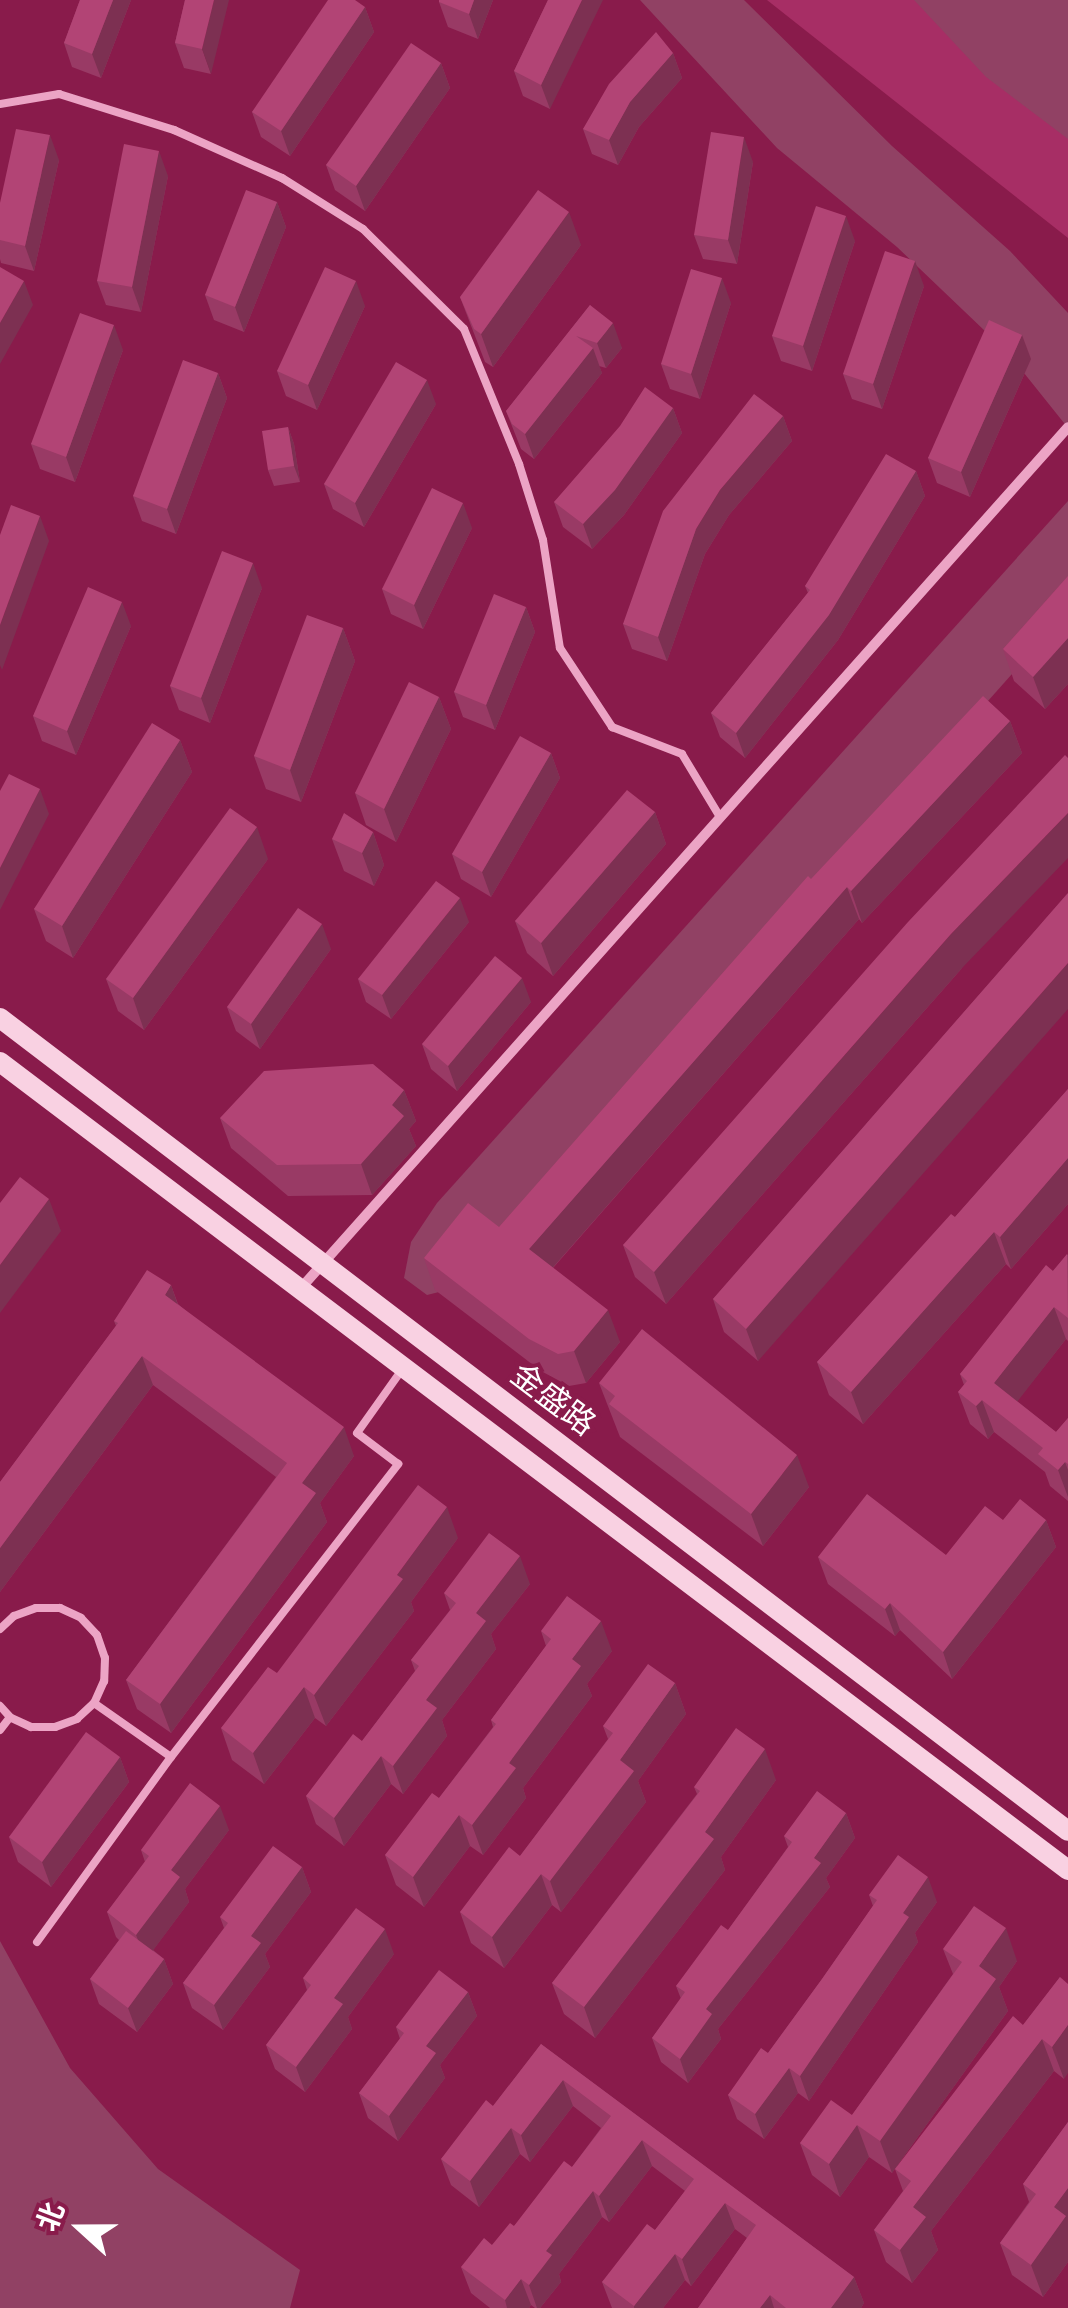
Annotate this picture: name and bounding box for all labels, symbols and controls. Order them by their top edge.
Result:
street label: 金盛路 [502,1357,602,1445]
north arrow [30,2178,130,2278]
text: 北 [31,2198,72,2236]

